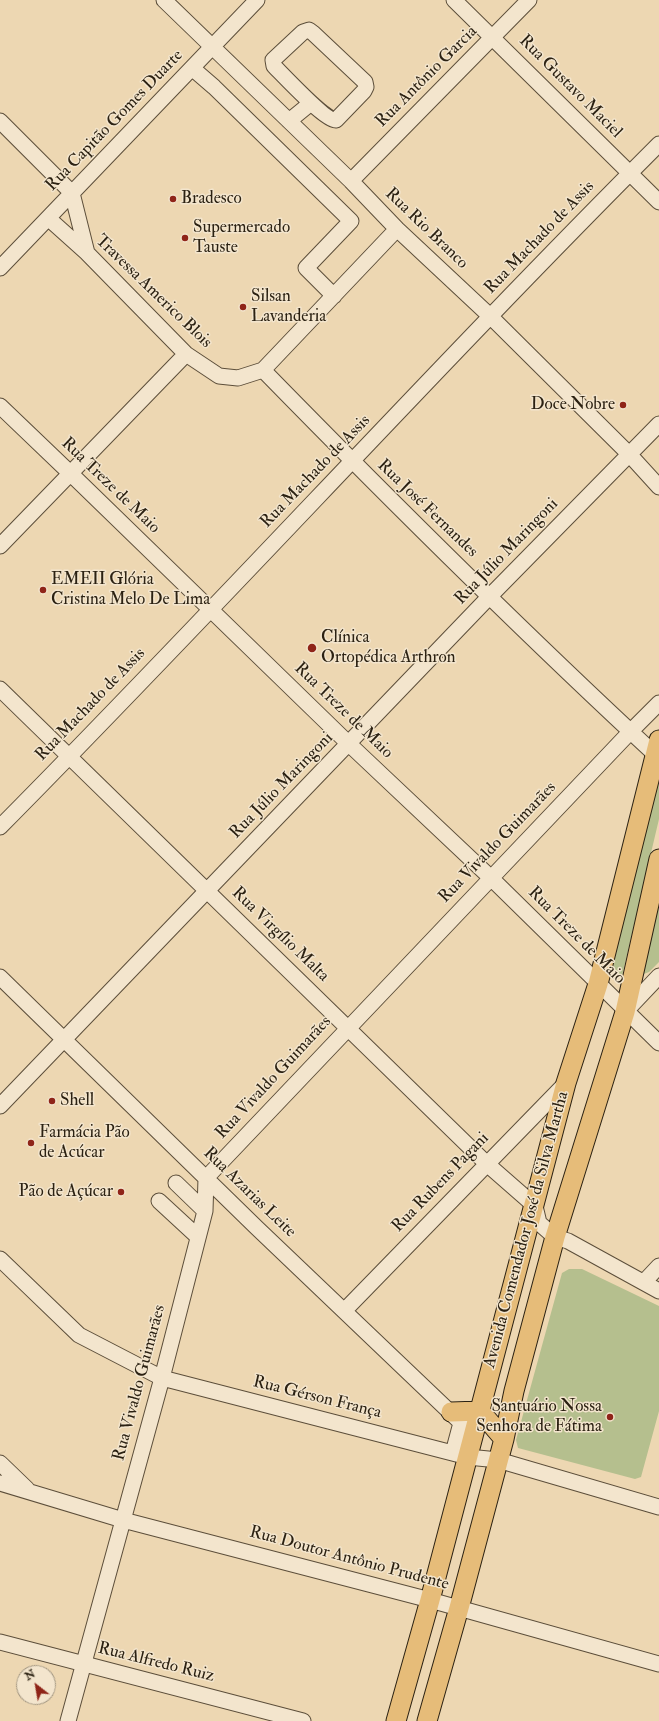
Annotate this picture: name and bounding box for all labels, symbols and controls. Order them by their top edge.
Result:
street label: Rua Antônio Garcia [372,22,482,132]
street label: Rua Gustavo Maciel [514,31,626,143]
street label: Rua Capitão Gomes Duarte [42,46,188,196]
street label: Rua Machado de Assis [481,177,599,299]
street label: Rua Rio Branco [380,184,472,274]
place label: Bradesco [181,189,242,209]
marker: Bradesco [168,194,178,204]
place label: Supermercado Tauste [193,218,290,258]
street label: Travessa Americo Blois [90,231,216,353]
marker: Supermercado Tauste [180,233,190,243]
place label: Silsan Lavanderia [251,287,326,327]
marker: Silsan Lavanderia [238,302,248,312]
place label: Doce Nobre [531,395,615,415]
marker: Doce Nobre [618,400,628,410]
street label: Rua Machado de Assis [257,411,375,533]
street label: Rua Treze de Maio [56,434,164,538]
street label: Rua José Fernandes [372,456,482,562]
street label: Rua Júlio Maringoni [451,495,563,609]
place label: EMEII Glória Cristina Melo De Lima [51,570,210,610]
marker: EMEII Glória Cristina Melo De Lima [38,585,48,595]
place label: Clínica Ortopédica Arthron [321,628,456,668]
marker: Clínica Ortopédica Arthron [306,642,318,654]
street label: Rua Machado de Assis [32,644,150,766]
street label: Rua Treze de Maio [289,659,397,763]
street label: Rua Júlio Maringoni [226,729,338,843]
street label: Rua Vivaldo Guimarães [435,778,561,908]
street label: Rua Virgílio Malta [227,883,333,987]
street label: Rua Treze de Maio [523,883,629,989]
street label: Rua Vivaldo Guimarães [212,1012,336,1144]
street label: Avenida Comendador José da Silva Martha [480,1089,574,1371]
place label: Shell [60,1091,94,1111]
marker: Shell [47,1096,57,1106]
place label: Farmácia Pão de Acúcar [39,1123,130,1163]
street label: Rua Rubens Pagani [388,1129,494,1237]
marker: Farmácia Pão de Acúcar [26,1138,36,1148]
street label: Rua Azarias Leite [198,1144,300,1242]
place label: Pão de Açúcar [19,1182,113,1202]
marker: Pão de Açúcar [116,1187,126,1197]
street label: Rua Vivaldo Guimarães [109,1303,171,1463]
street label: Rua Gérson França [251,1372,383,1424]
place label: Santuário Nossa Senhora de Fátima [476,1397,602,1437]
marker: Santuário Nossa Senhora de Fátima [605,1412,615,1422]
street label: Rua Doutor Antônio Prudente [247,1523,451,1595]
street label: Rua Alfredo Ruiz [96,1639,216,1687]
north arrow [16,1665,56,1705]
text: N [22,1667,38,1683]

